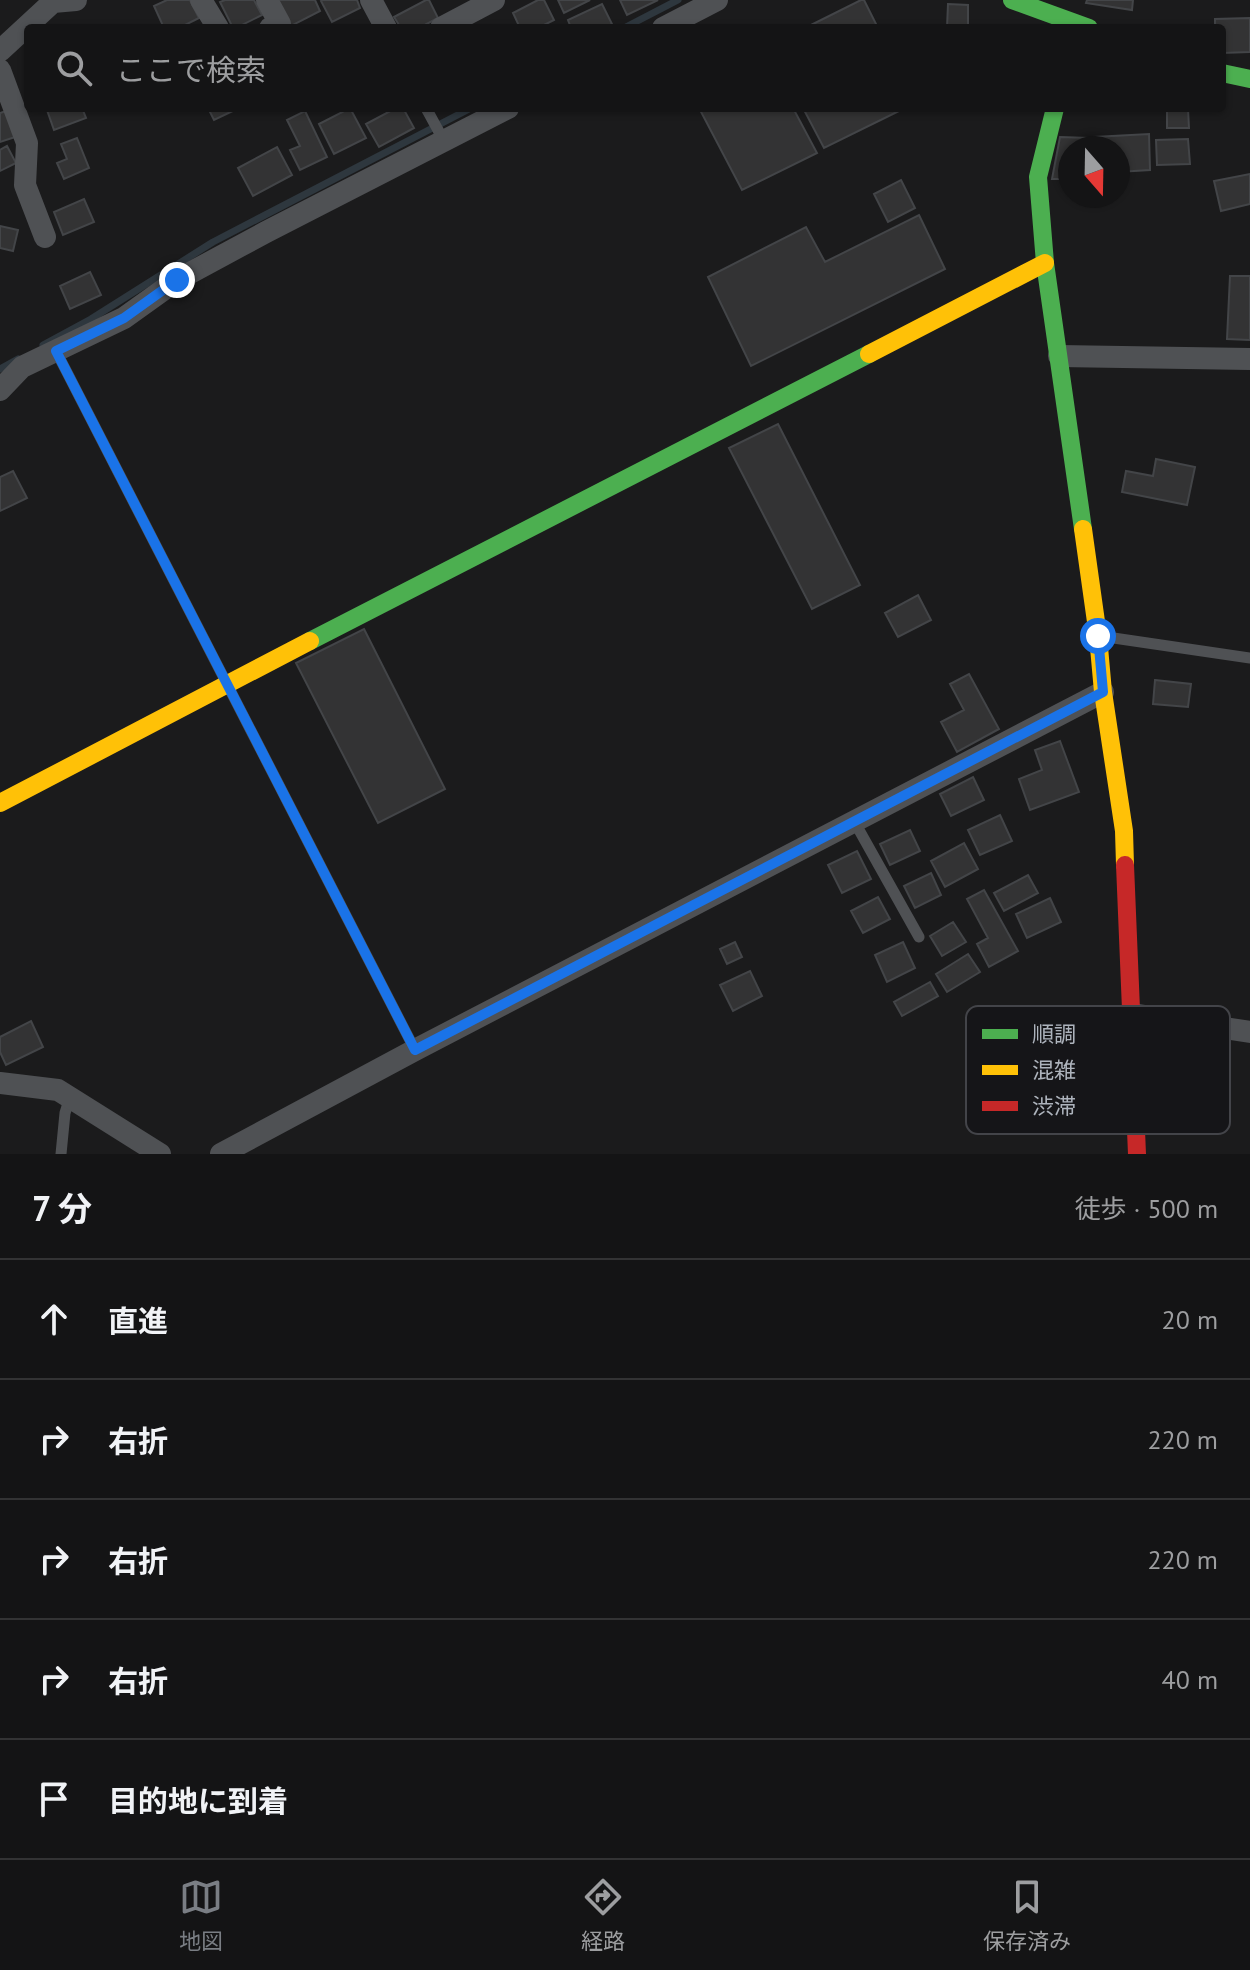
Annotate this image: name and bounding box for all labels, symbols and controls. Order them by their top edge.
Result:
search box [24,24,1226,112]
icon: search [52,46,96,90]
text: ここで検索 [116,50,266,89]
north arrow [1058,136,1130,208]
route end [159,262,195,298]
route start [1080,618,1116,654]
legend [966,1006,1230,1134]
text: 順調 [1032,1020,1076,1048]
text: 混雑 [1032,1056,1076,1084]
text: 渋滞 [1032,1092,1076,1120]
text: 7 分 [32,1186,92,1230]
text: 徒歩 · 500 m [1075,1192,1218,1225]
icon: ahead [32,1297,76,1341]
text: 直進 [108,1301,168,1340]
text: 20 m [1162,1303,1218,1336]
icon: right [32,1417,76,1461]
text: 右折 [108,1421,168,1460]
text: 220 m [1147,1423,1218,1456]
icon: right [32,1537,76,1581]
text: 右折 [108,1541,168,1580]
text: 220 m [1147,1543,1218,1576]
icon: right [32,1657,76,1701]
text: 右折 [108,1661,168,1700]
text: 40 m [1162,1663,1218,1696]
icon: arrive [32,1777,76,1821]
text: 目的地に到着 [108,1781,288,1820]
tab: 地図 [179,1875,223,1955]
tab: 経路 [581,1875,625,1955]
tab: 保存済み [983,1875,1071,1955]

